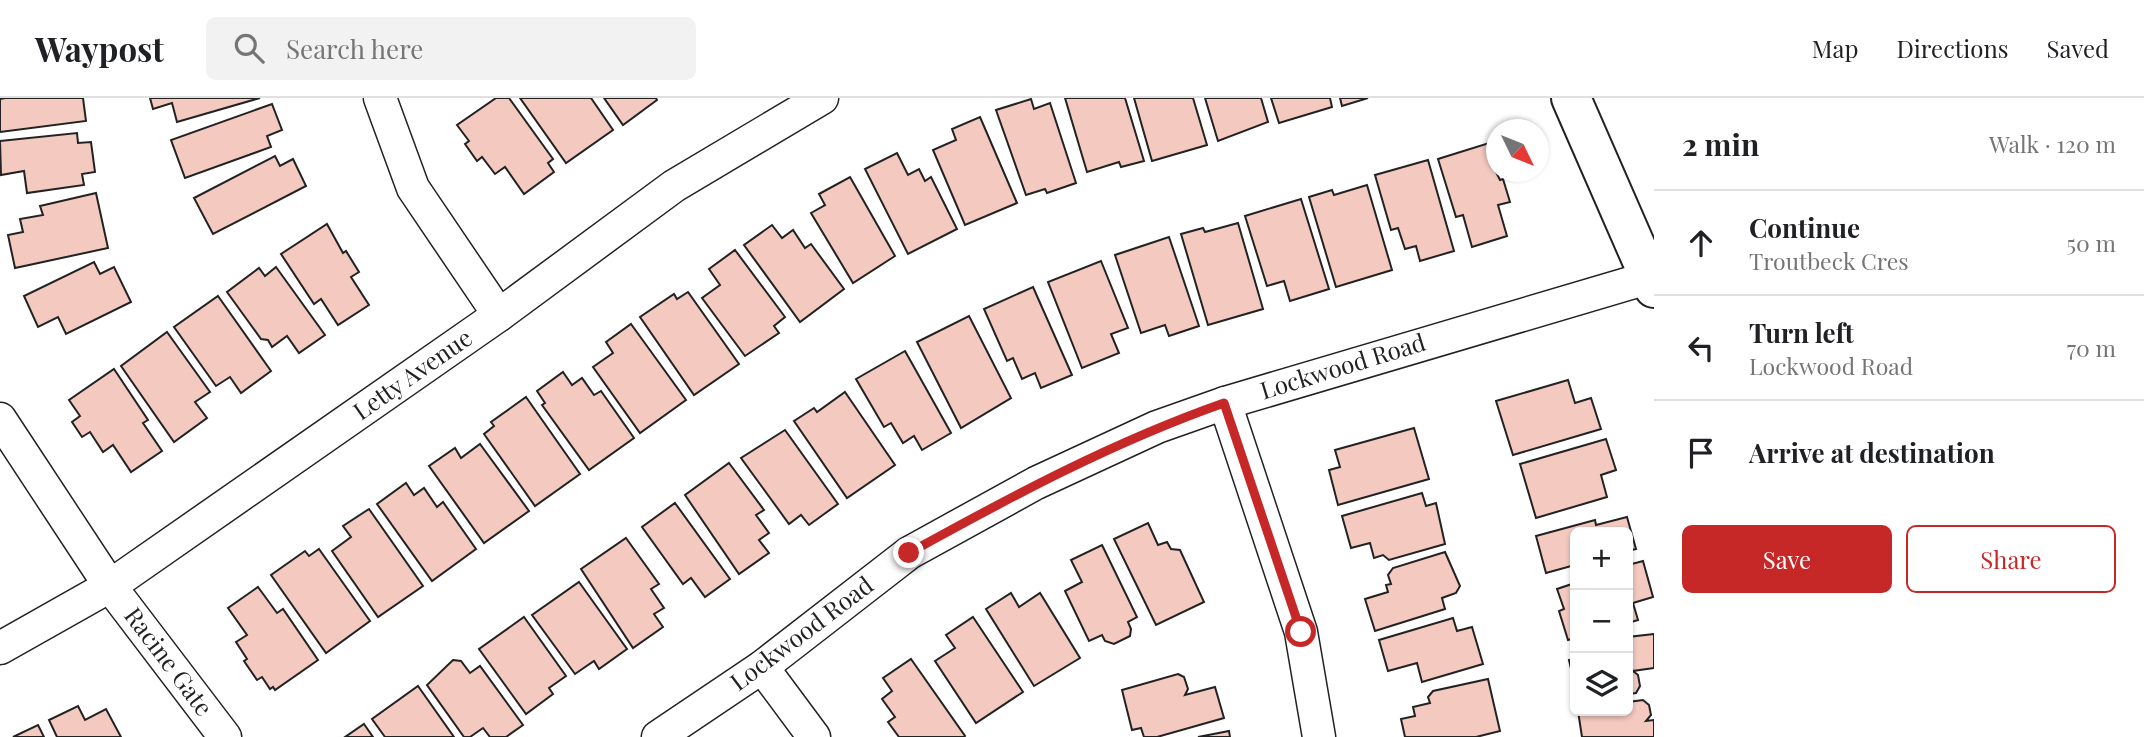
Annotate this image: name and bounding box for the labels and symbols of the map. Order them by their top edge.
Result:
north arrow [1486,119,1549,182]
street label: Letty Avenue [346,321,478,426]
street label: Lockwood Road [1256,325,1429,405]
route end [893,537,924,568]
street label: Lockwood Road [723,568,879,697]
street label: Racine Gate [118,600,221,722]
route start [1285,616,1316,647]

